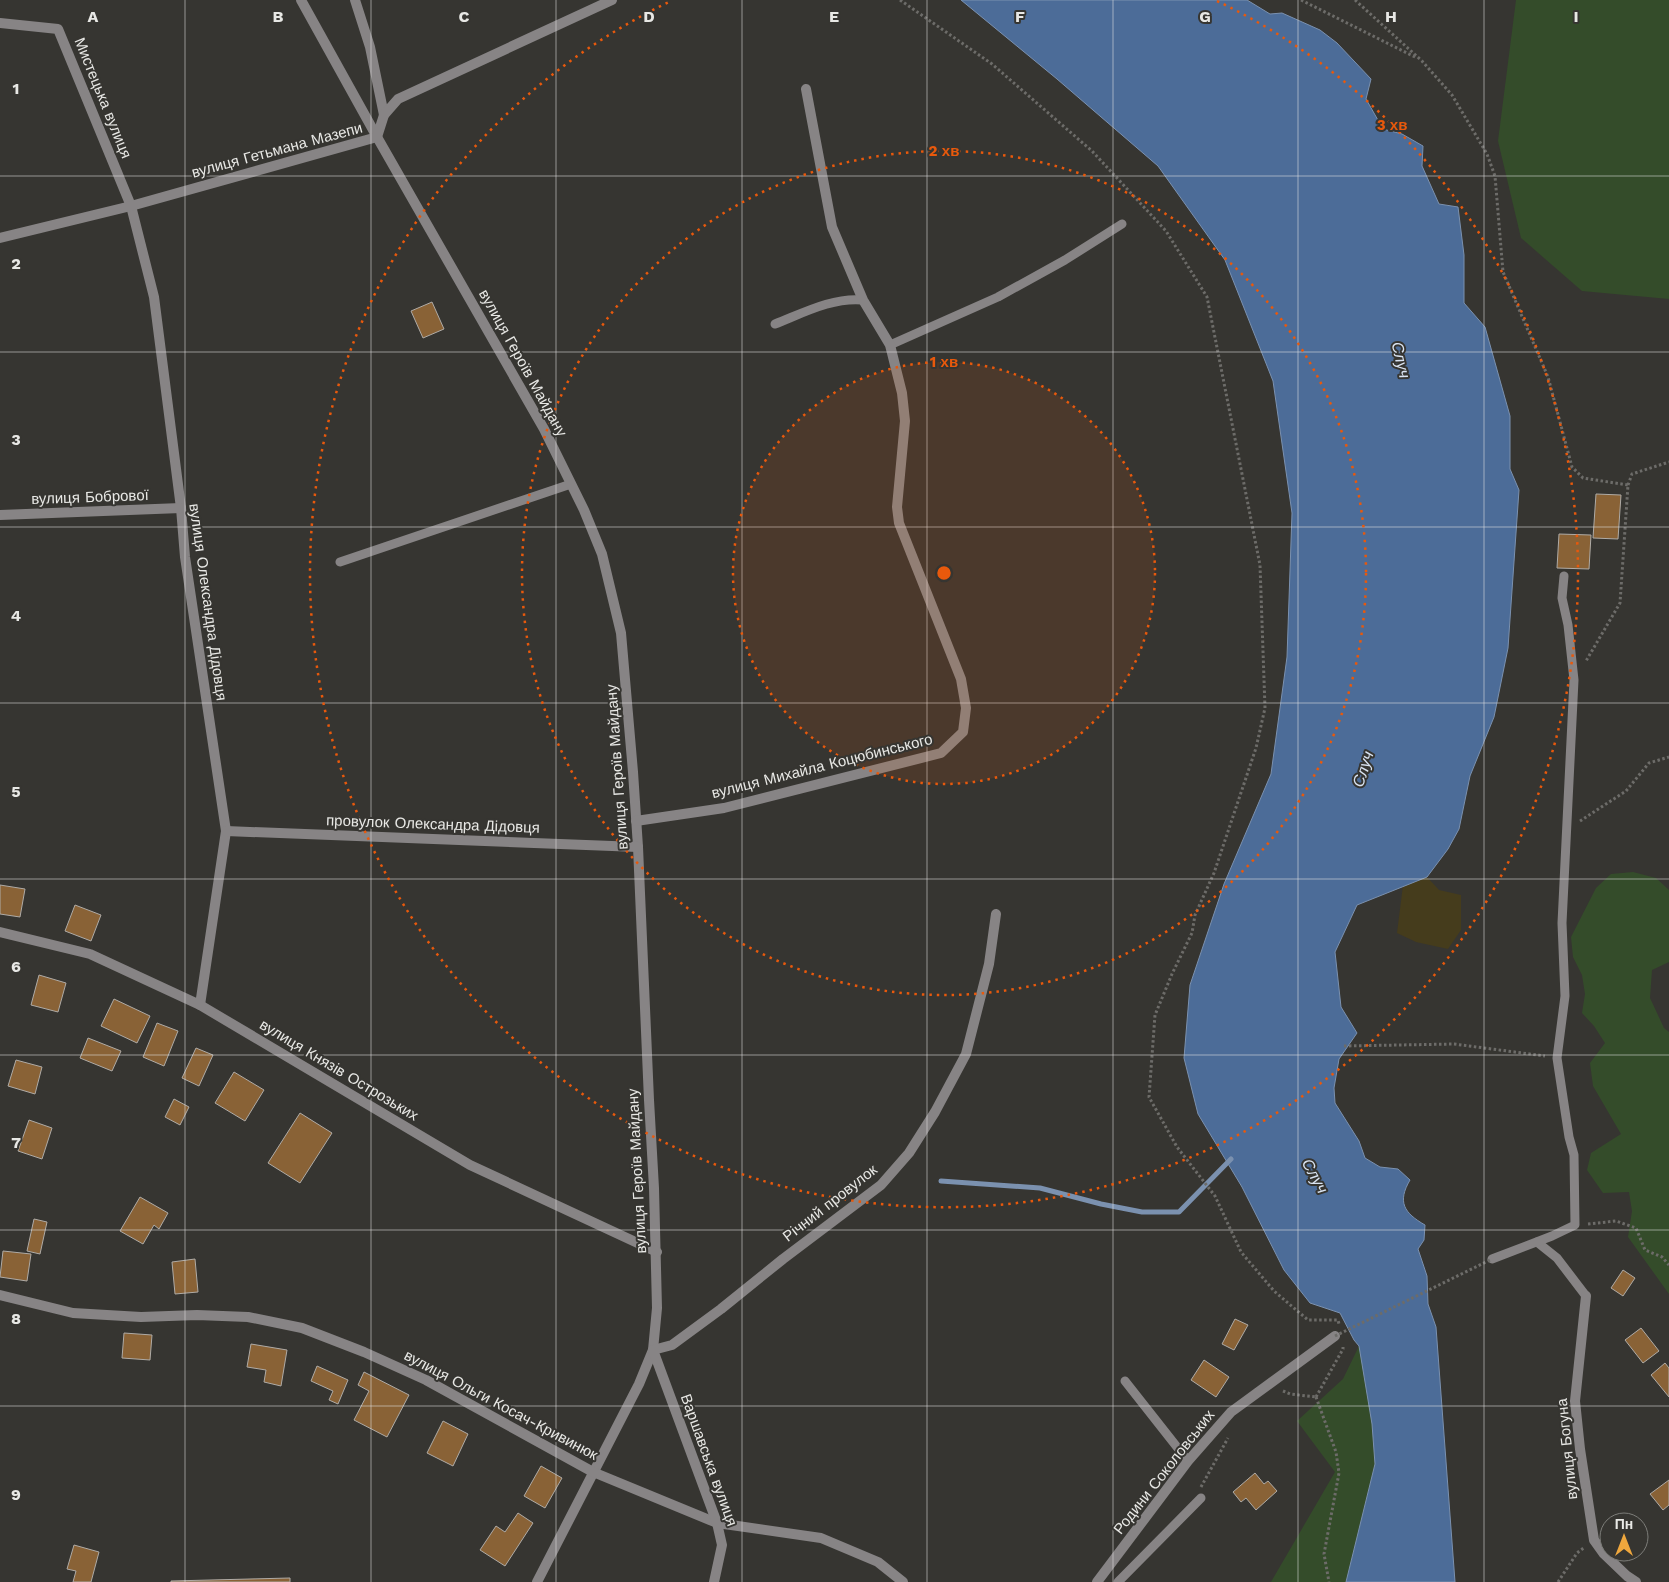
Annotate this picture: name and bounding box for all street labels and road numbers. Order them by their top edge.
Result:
street label: Мистецька вулиця [71,35,135,161]
street label: вулиця Гетьмана Мазепи [190,119,364,181]
street label: вулиця Героїв Майдану [475,286,571,440]
street label: вулиця Бобрової [31,486,150,508]
street label: вулиця Олександра Дідовця [185,502,231,702]
street label: вулиця Героїв Майдану [602,683,632,850]
street label: вулиця Михайла Коцюбинського [710,730,934,802]
street label: провулок Олександра Дідовця [326,811,540,837]
street label: вулиця Князів Острозьких [256,1015,422,1125]
street label: вулиця Героїв Майдану [624,1087,650,1254]
street label: Річний провулок [779,1160,881,1245]
street label: вулиця Ольги Косач-Кривинюк [401,1346,601,1464]
street label: Варшавська вулиця [677,1392,741,1528]
street label: вулиця Богуна [1553,1397,1581,1500]
street label: Родини Соколовських [1110,1406,1218,1538]

